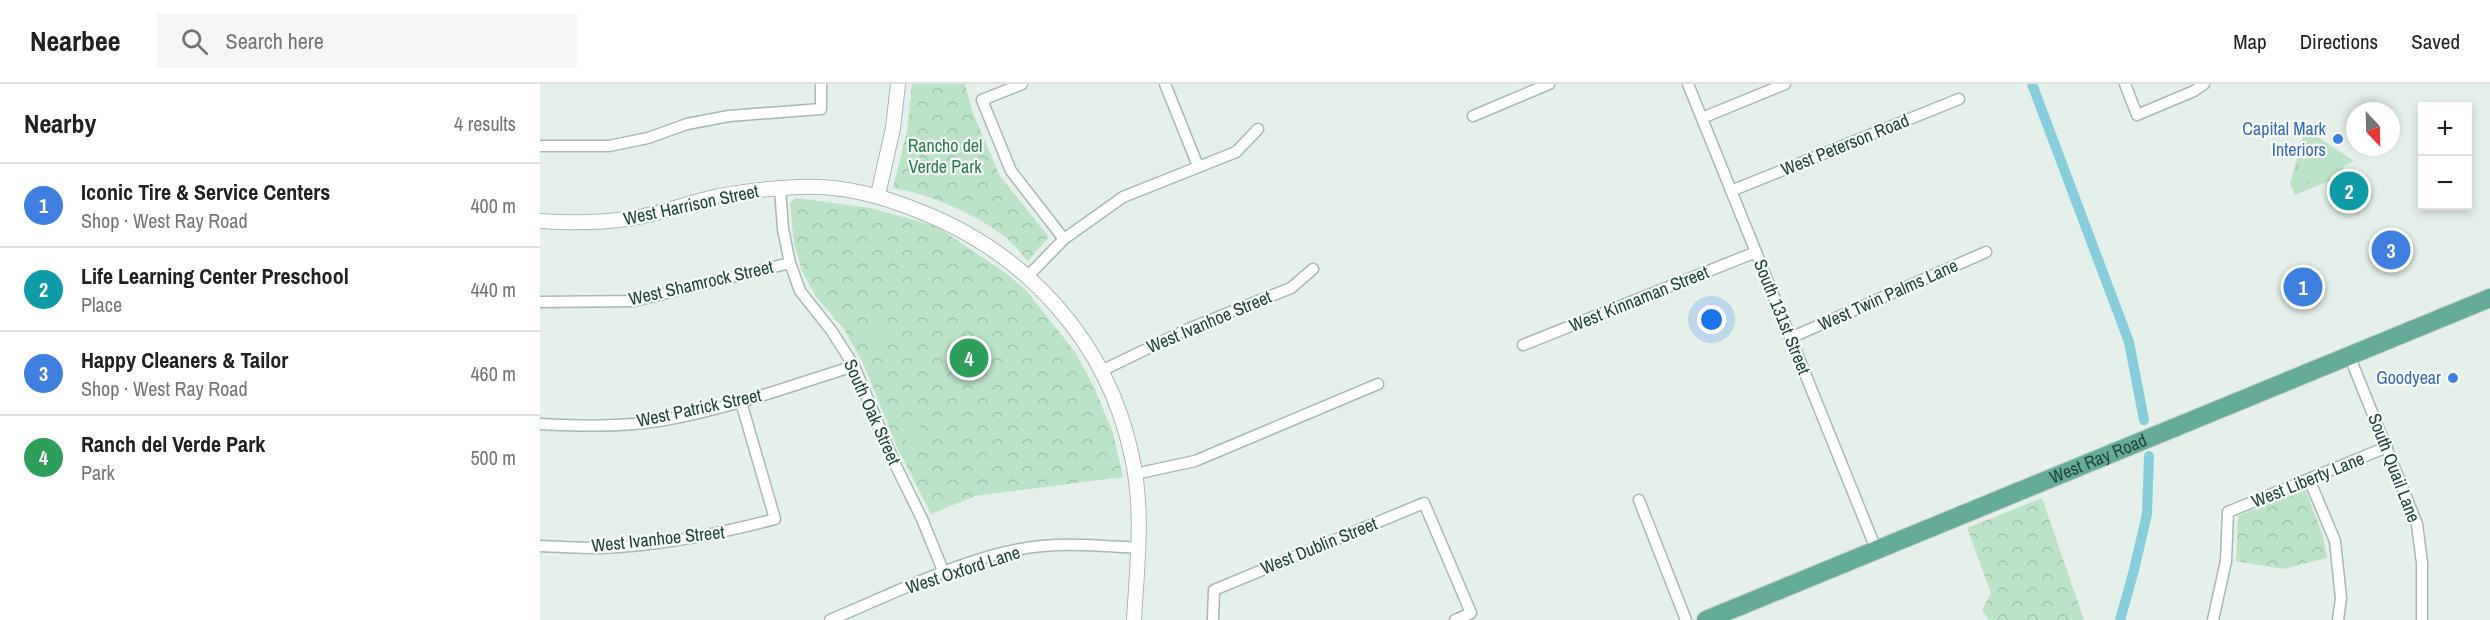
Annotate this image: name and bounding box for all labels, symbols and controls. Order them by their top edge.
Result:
search box [157,14,577,68]
text: Nearbee [30,22,121,60]
icon: search [178,25,211,58]
text: Search here [226,26,324,56]
text: Map [2233,27,2267,56]
text: Directions [2300,27,2378,56]
text: Saved [2411,27,2460,56]
north arrow [2346,102,2400,156]
map controls [2418,102,2472,210]
button: + [2418,102,2472,156]
text: Nearby [24,106,96,141]
street label: West Peterson Road [1777,107,1913,182]
text: 4 results [454,110,516,137]
place label: Capital Mark Interiors [2242,116,2327,162]
marker: Capital Mark Interiors [2331,132,2345,146]
park label: Rancho del Verde Park [908,133,982,179]
button: − [2418,156,2472,210]
pin: 2 [2330,168,2368,214]
text: Iconic Tire & Service Centers [81,177,330,207]
street label: West Harrison Street [621,178,761,231]
text: 1 [39,192,48,219]
text: 400 m [470,192,516,219]
text: Shop · West Ray Road [81,207,248,234]
pin: 3 [2372,228,2410,272]
street label: West Twin Palms Lane [1814,253,1962,337]
street label: West Shamrock Street [626,254,776,311]
street label: South 131st Street [1748,255,1817,378]
street label: West Kinnaman Street [1565,259,1712,338]
text: Life Learning Center Preschool [81,261,349,291]
pin: 1 [2284,264,2322,310]
text: 2 [39,276,48,303]
text: 440 m [470,276,516,303]
street label: West Ivanhoe Street [1142,284,1275,359]
text: Place [81,291,122,318]
your location [1697,305,1726,334]
pin: 4 [950,336,988,380]
text: Happy Cleaners & Tailor [81,345,288,375]
street label: South Oak Street [838,355,907,469]
text: 3 [39,360,48,387]
text: 460 m [470,360,516,387]
place label: Goodyear [2376,365,2441,390]
marker: Goodyear [2446,371,2460,385]
text: Shop · West Ray Road [81,375,248,402]
street label: West Patrick Street [634,382,764,433]
street label: South Quail Lane [2362,410,2427,526]
street label: West Ray Road [2046,427,2150,490]
text: Ranch del Verde Park [81,429,265,459]
text: 4 [39,444,48,471]
text: 500 m [470,444,516,471]
street label: West Liberty Lane [2248,446,2368,514]
text: Park [81,459,115,486]
street label: West Dublin Street [1257,511,1381,580]
street label: West Ivanhoe Street [590,519,726,558]
street label: West Oxford Lane [903,539,1023,600]

